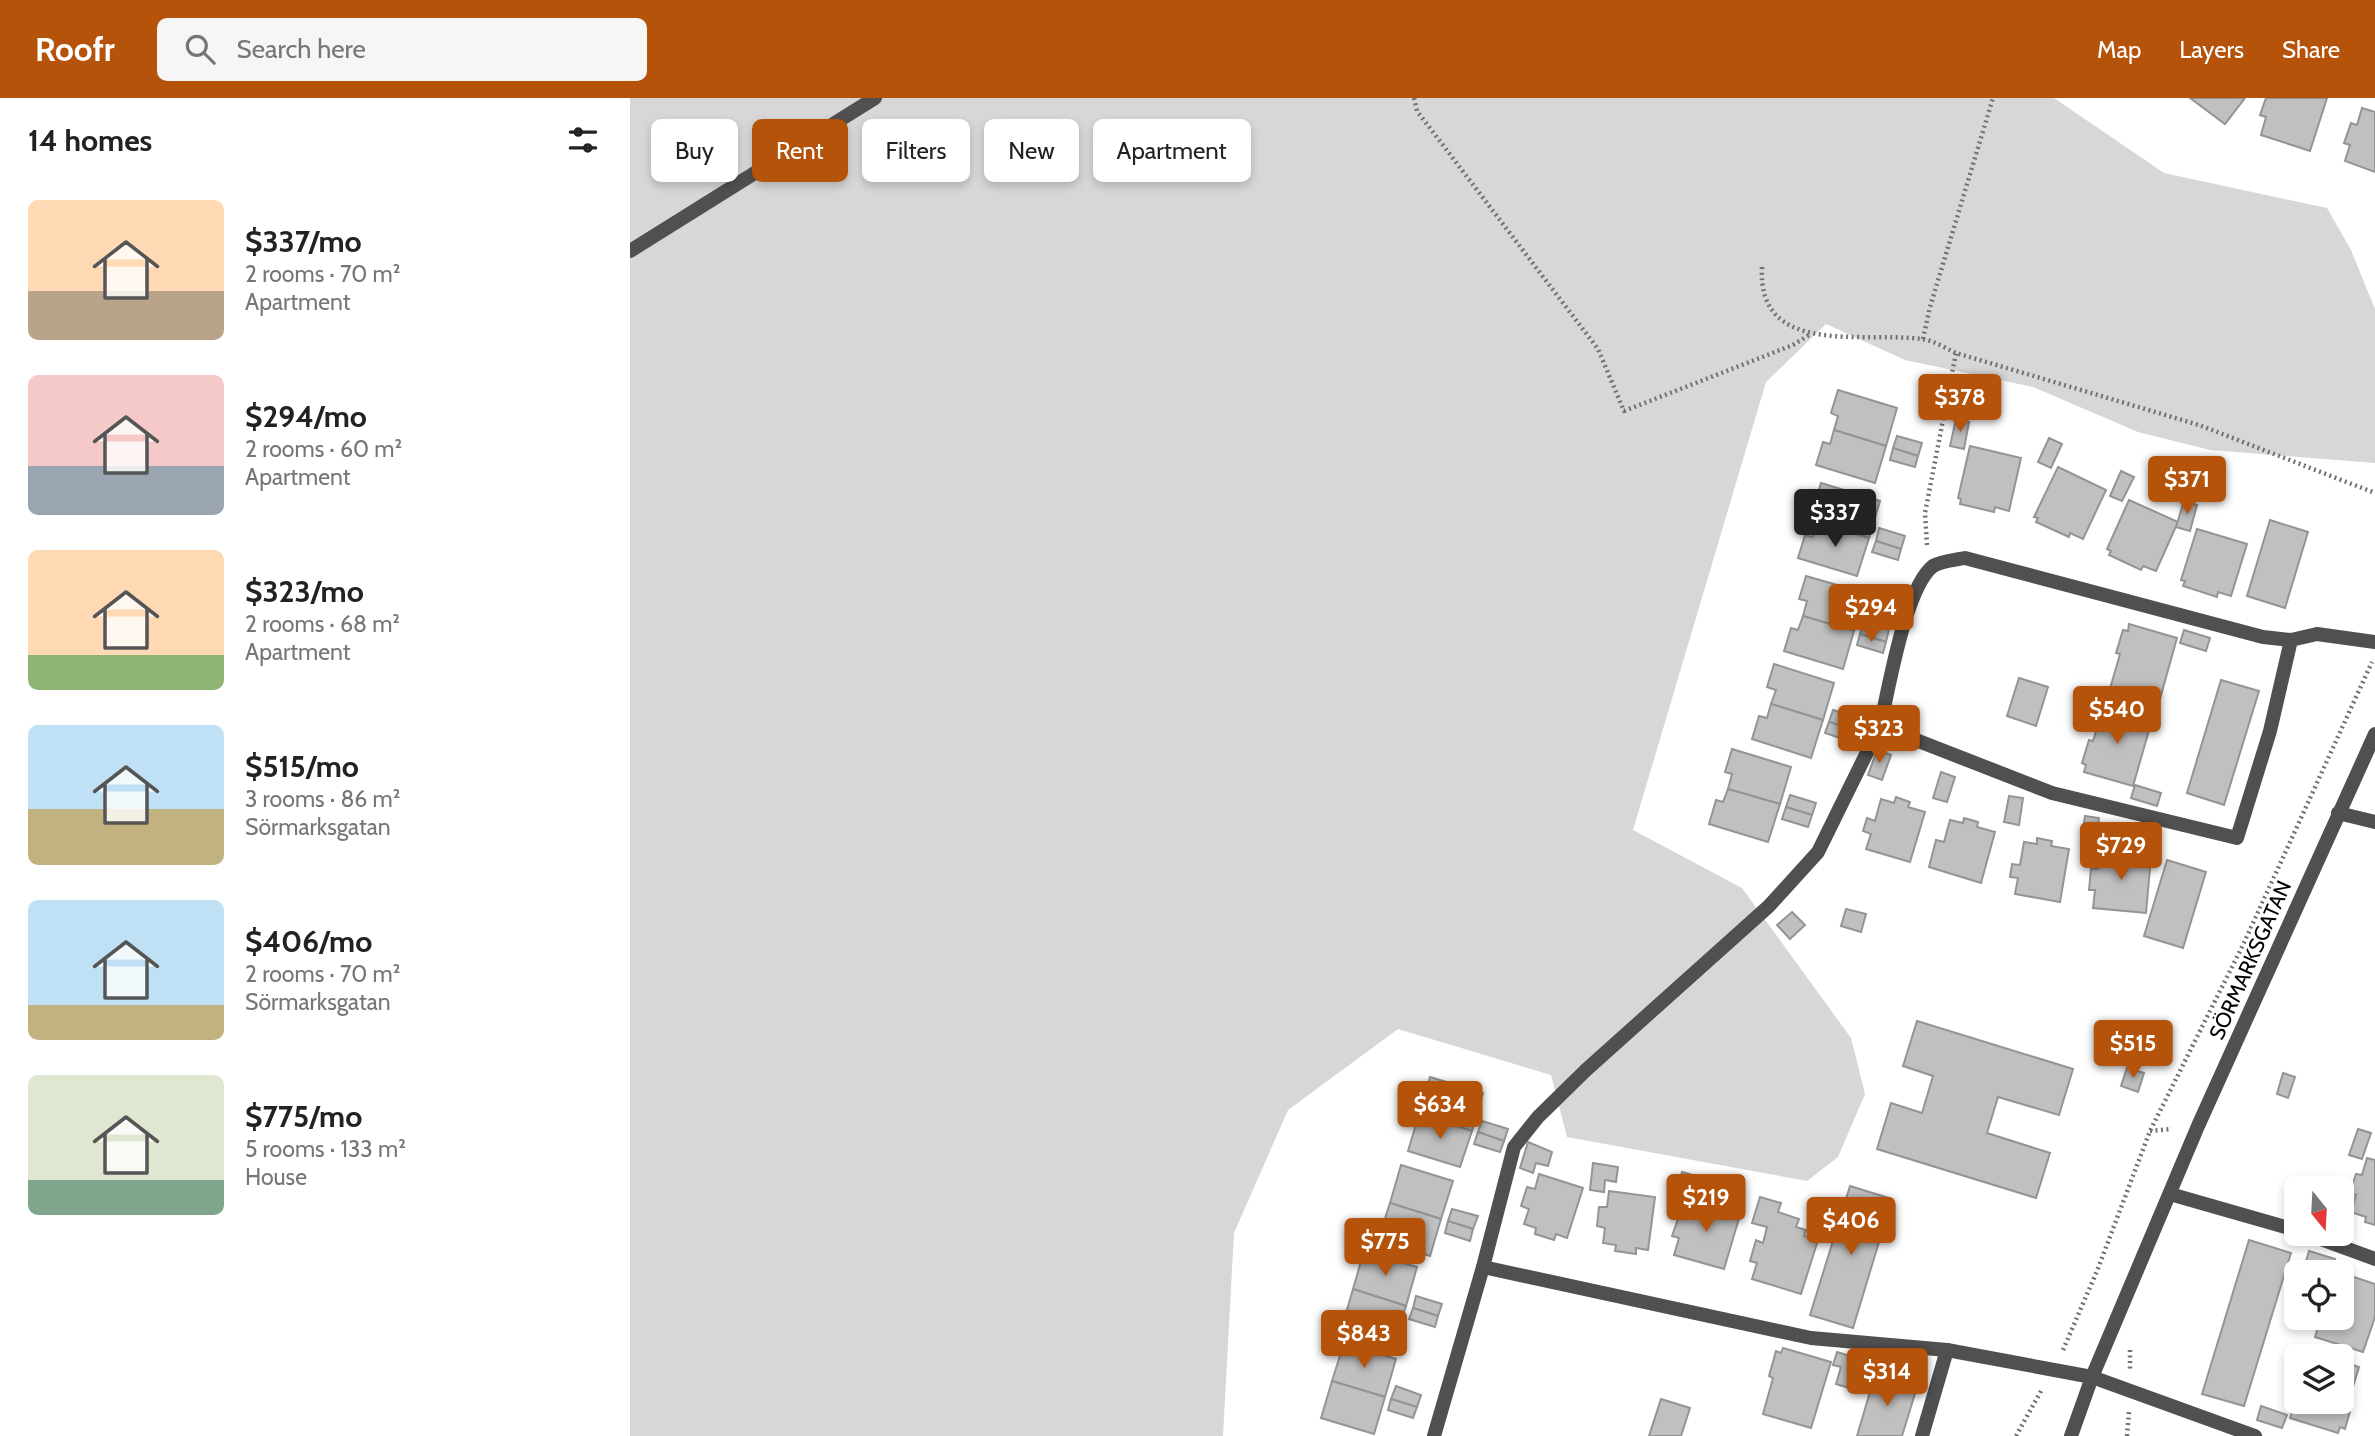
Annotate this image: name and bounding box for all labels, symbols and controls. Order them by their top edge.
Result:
search box [157,18,647,81]
text: Roofr [35,29,115,69]
icon: search [181,30,219,68]
text: Search here [237,33,366,65]
text: Map [2097,35,2141,64]
text: Layers [2179,35,2244,64]
text: Share [2282,35,2340,64]
chip: Buy [651,119,738,182]
chip: Rent [752,119,848,182]
chip: Filters [862,119,970,182]
chip: New [984,119,1079,182]
chip: Apartment [1093,119,1251,182]
icon: filters [564,121,602,159]
text: 14 homes [28,122,152,159]
text: $337/mo [245,223,362,260]
icon: home [84,228,168,312]
text: 2 rooms · 70 m² [245,260,400,288]
text: Apartment [245,288,350,316]
pin: $378 [1919,374,2001,434]
text: $378 [1934,383,1986,411]
text: $294/mo [245,398,367,435]
icon: home [84,403,168,487]
text: 2 rooms · 60 m² [245,435,402,463]
pin: $371 [2146,456,2228,516]
text: Apartment [245,463,350,491]
text: $371 [2164,465,2210,493]
pin: $337 [1794,490,1876,549]
text: $337 [1810,498,1860,526]
text: $323/mo [245,573,364,610]
icon: home [84,578,168,662]
pin: $294 [1830,584,1912,644]
text: $294 [1845,593,1897,621]
text: 2 rooms · 68 m² [245,610,400,638]
text: Apartment [245,638,350,666]
pin: $540 [2076,686,2158,746]
text: $540 [2089,695,2145,723]
pin: $323 [1838,706,1920,765]
text: $323 [1854,714,1904,742]
text: $515/mo [245,748,359,785]
icon: home [84,753,168,837]
text: 3 rooms · 86 m² [245,785,400,813]
text: Sörmarksgatan [245,813,391,841]
pin: $729 [2080,822,2162,882]
text: $729 [2096,831,2146,859]
street label: SÖRMARKSGATAN [2204,877,2296,1043]
text: $406/mo [245,923,372,960]
icon: home [84,928,168,1012]
text: 2 rooms · 70 m² [245,960,400,988]
text: Sörmarksgatan [245,988,391,1016]
pin: $515 [2092,1020,2174,1080]
text: $515 [2110,1029,2156,1057]
pin: $634 [1399,1082,1481,1141]
text: $634 [1414,1090,1466,1118]
text: $775/mo [245,1098,362,1135]
icon: home [84,1103,168,1187]
text: 5 rooms · 133 m² [245,1135,406,1163]
text: House [245,1163,307,1191]
pin: $219 [1665,1174,1747,1234]
north arrow [2284,1176,2354,1246]
map controls [2284,1176,2354,1414]
text: $219 [1683,1183,1729,1211]
pin: $406 [1810,1198,1892,1257]
text: $406 [1823,1206,1879,1234]
pin: $775 [1344,1218,1426,1278]
text: $775 [1360,1227,1410,1255]
button: locate [2284,1260,2354,1330]
pin: $843 [1323,1310,1405,1370]
text: $843 [1337,1319,1391,1347]
button: layers [2284,1344,2354,1414]
pin: $314 [1846,1348,1928,1408]
text: $314 [1863,1357,1911,1385]

